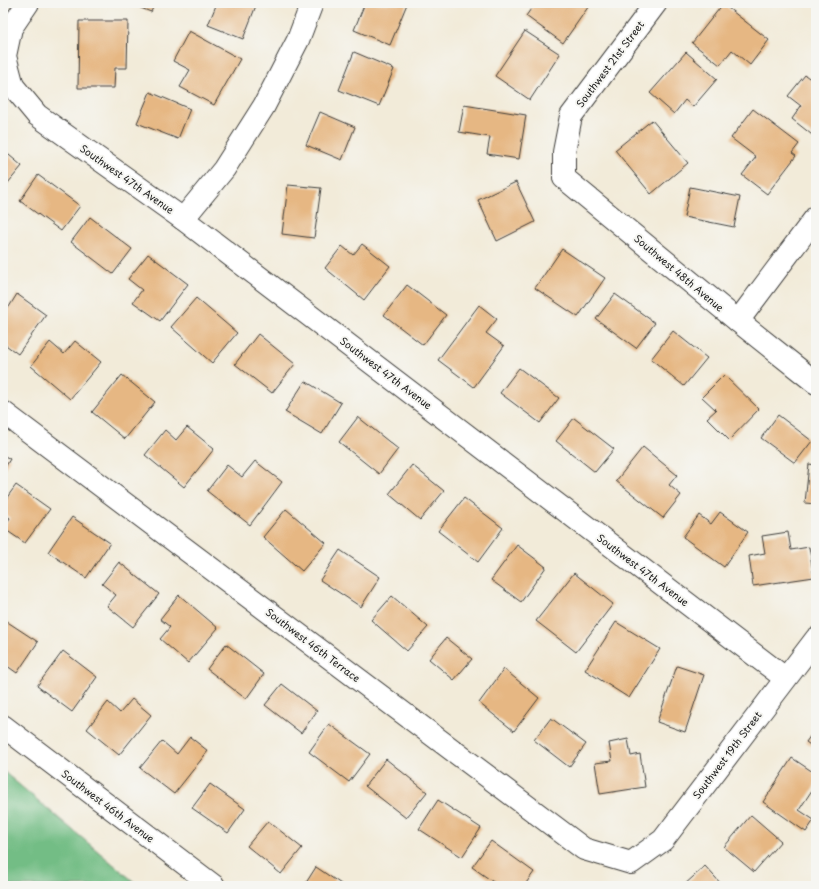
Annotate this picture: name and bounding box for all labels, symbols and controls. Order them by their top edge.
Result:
street label: Southwest 21st Street [572,17,647,110]
street label: Southwest 47th Avenue [77,140,178,217]
street label: Southwest 48th Avenue [631,231,728,315]
street label: Southwest 47th Avenue [337,333,436,413]
street label: Southwest 47th Avenue [594,530,693,610]
street label: Southwest 46th Terrace [263,604,364,685]
street label: Southwest 19th Street [689,708,765,802]
street label: Southwest 46th Avenue [59,766,158,846]

